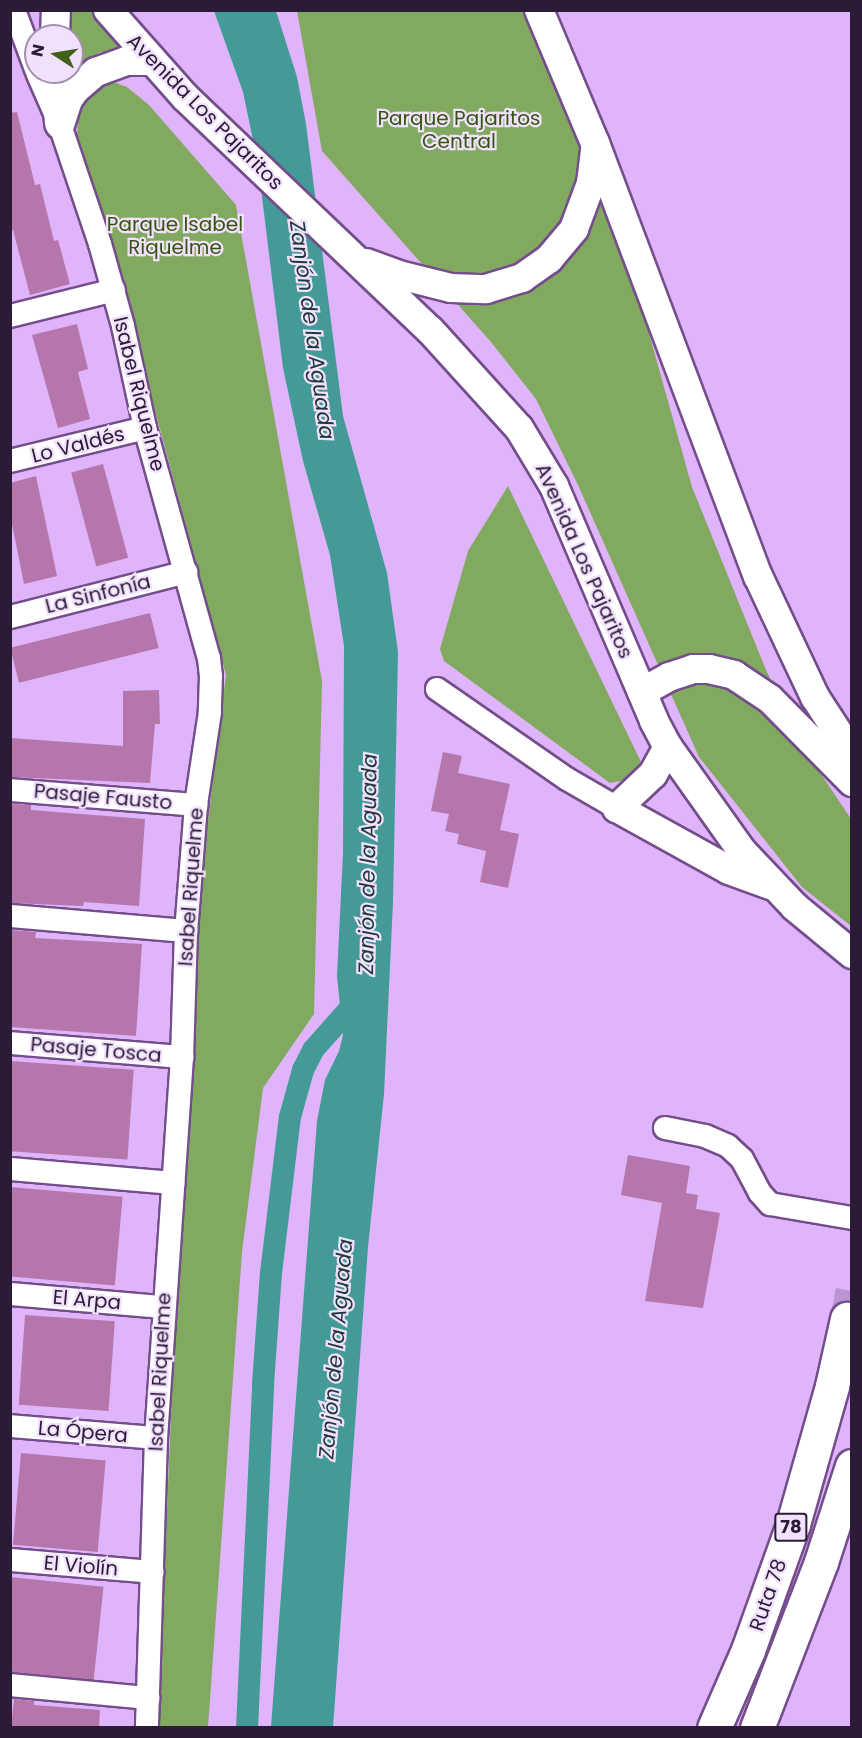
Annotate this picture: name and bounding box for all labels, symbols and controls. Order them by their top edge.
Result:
north arrow [24,24,84,84]
street label: Avenida Los Pajaritos [122,29,288,195]
text: N [25,42,50,59]
park label: Parque Pajaritos Central [377,106,541,153]
park label: Parque Isabel Riquelme [107,212,243,259]
water label: Zanjón de la Aguada [284,219,340,441]
street label: Isabel Riquelme [108,314,170,474]
street label: Lo Valdés [29,422,127,468]
street label: Avenida Los Pajaritos [530,460,638,662]
street label: La Sinfonía [43,569,153,619]
water label: Zanjón de la Aguada [353,753,383,975]
street label: Pasaje Fausto [33,779,173,815]
street label: Isabel Riquelme [173,807,209,967]
street label: Pasaje Tosca [29,1032,163,1068]
water label: Zanjón de la Aguada [314,1238,358,1460]
street label: El Arpa [52,1285,122,1315]
street label: Isabel Riquelme [144,1292,176,1452]
street label: La Ópera [37,1416,129,1448]
road number: 78 [773,1512,809,1542]
street label: El Violín [43,1551,119,1581]
street label: Ruta 78 [745,1556,791,1634]

